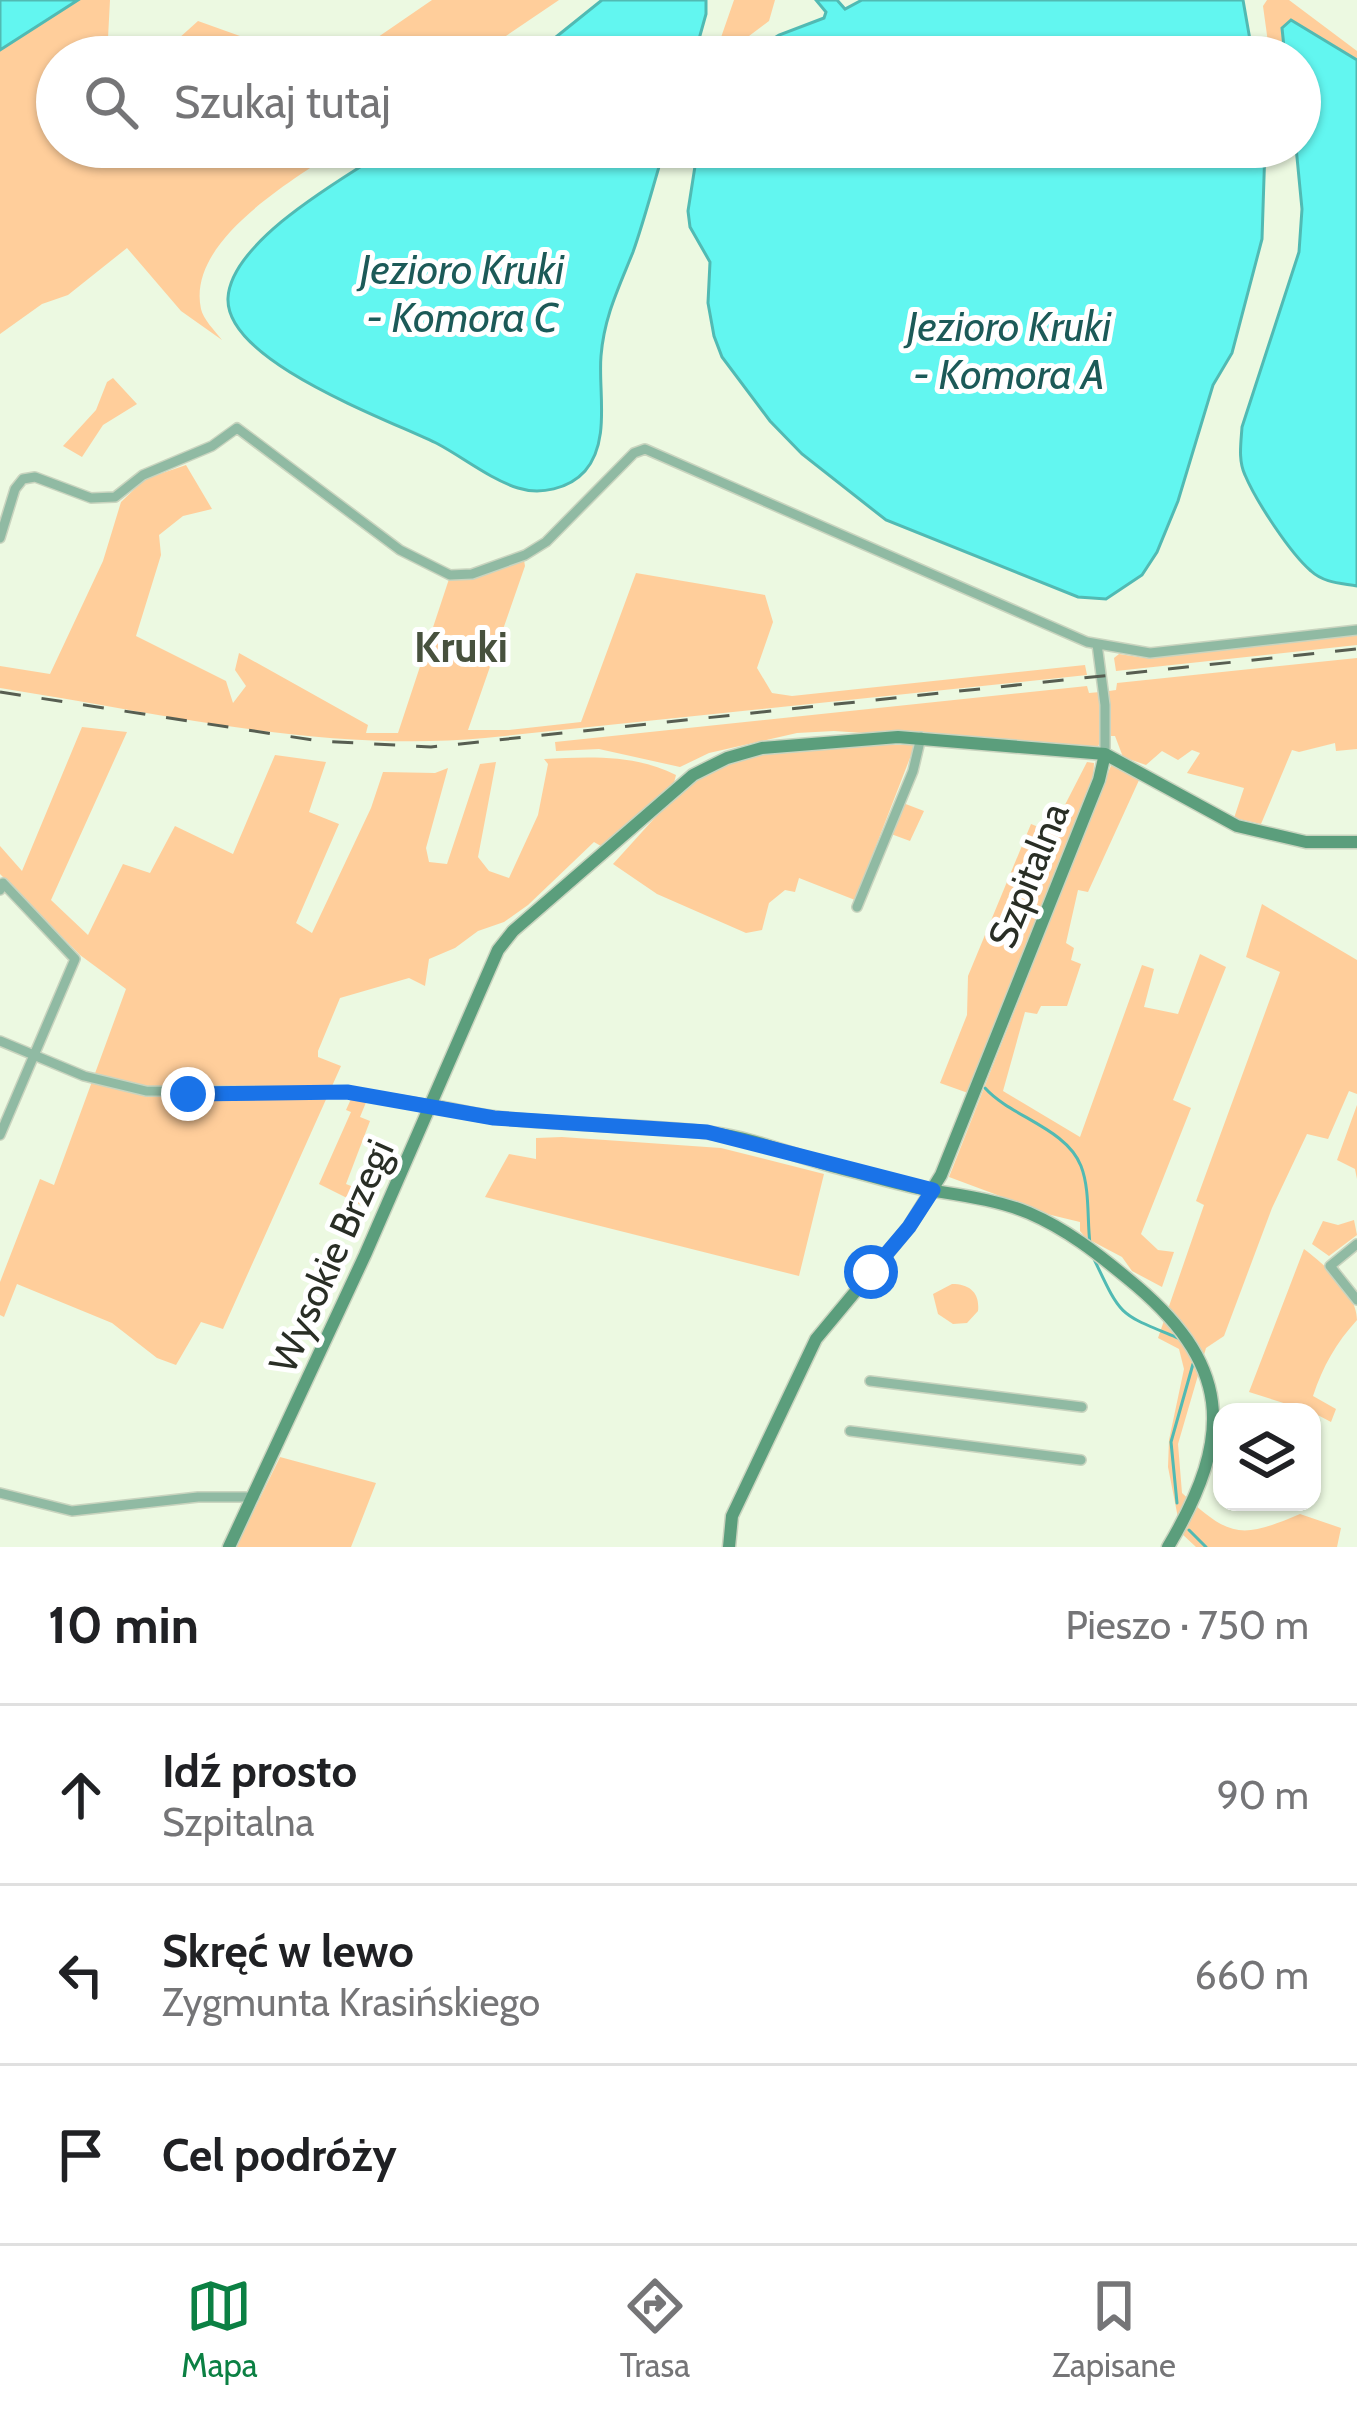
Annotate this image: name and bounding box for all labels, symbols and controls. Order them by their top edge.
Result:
search box [36,36,1321,168]
icon: search [78,69,144,135]
text: Szukaj tutaj [174,75,391,129]
water label: Jezioro Kruki - Komora C [356,243,565,343]
water label: Jezioro Kruki - Komora A [903,300,1112,400]
district label: Kruki [414,621,508,673]
street label: Szpitalna [977,795,1079,955]
route end [161,1067,215,1121]
street label: Wysokie Brzegi [258,1132,404,1380]
route start [844,1245,898,1299]
map controls [1213,1403,1321,1511]
button: layers [1213,1403,1321,1511]
text: 10 min [48,1594,199,1656]
text: Pieszo · 750 m [1065,1601,1309,1649]
text: Idź prosto [162,1744,357,1798]
icon: ahead [48,1762,114,1828]
text: 90 m [1217,1771,1309,1819]
text: Szpitalna [162,1798,314,1846]
text: Skręć w lewo [162,1924,414,1978]
icon: left [48,1942,114,2008]
text: 660 m [1194,1951,1309,1999]
text: Zygmunta Krasińskiego [162,1978,540,2026]
icon: arrive [48,2122,114,2188]
text: Cel podróży [162,2128,397,2182]
tab: Mapa [181,2273,258,2385]
tab: Trasa [620,2273,690,2385]
tab: Zapisane [1052,2273,1176,2385]

